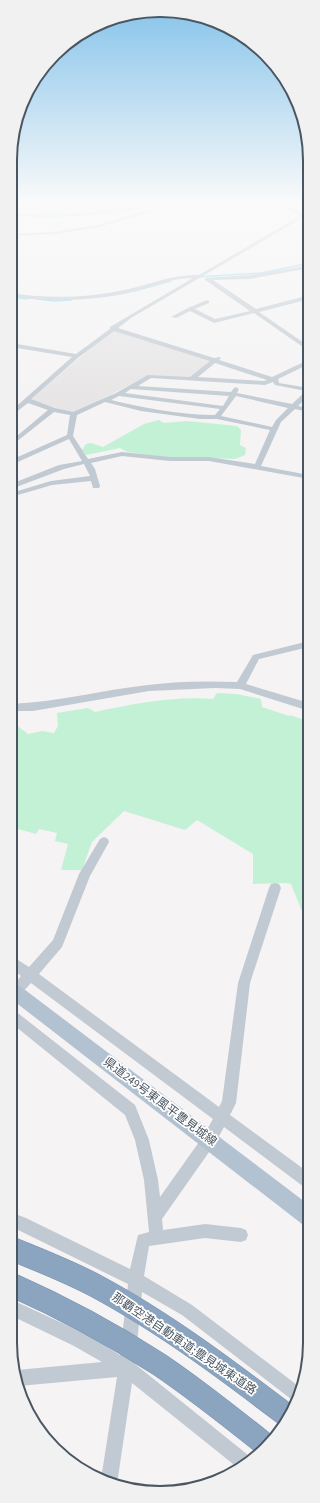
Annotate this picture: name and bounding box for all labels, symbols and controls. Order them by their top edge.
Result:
street label: 県道249号東風平豊見城線 [100,1054,220,1150]
street label: 那覇空港自動車道;豊見城東道路 [108,1289,260,1399]

